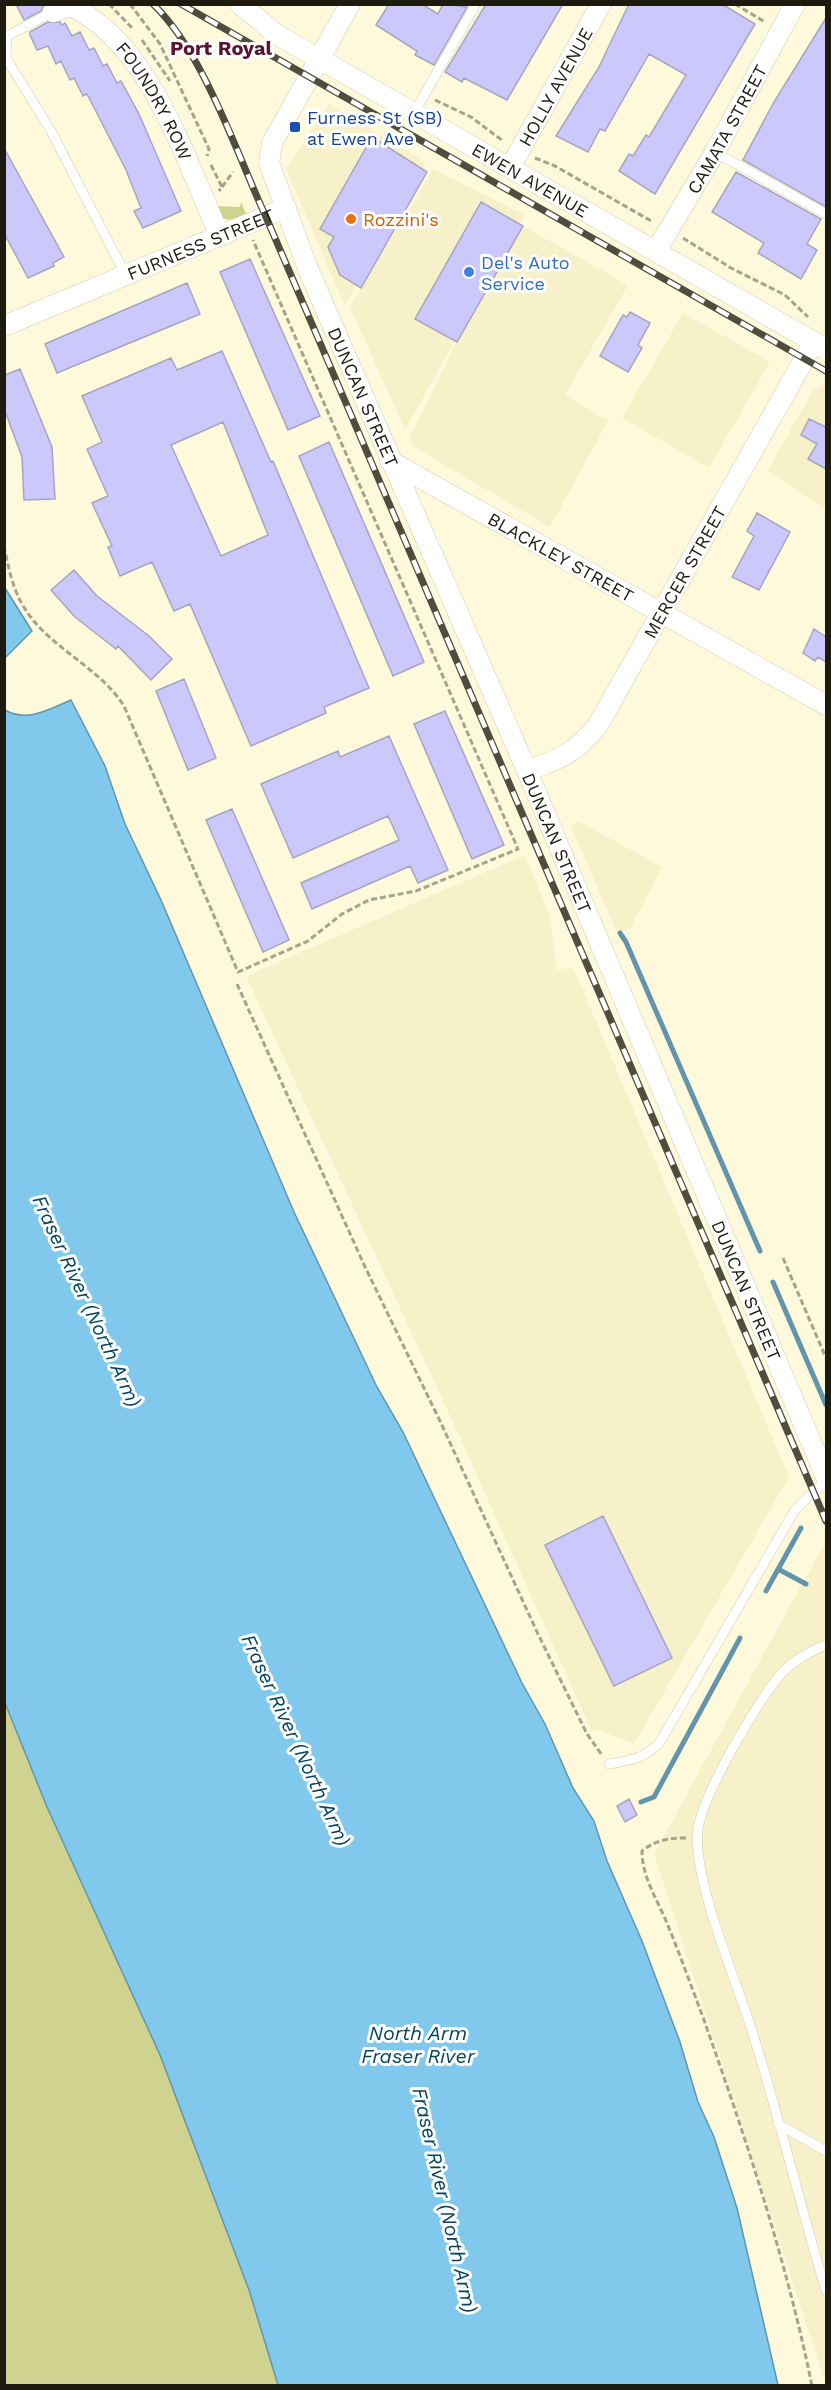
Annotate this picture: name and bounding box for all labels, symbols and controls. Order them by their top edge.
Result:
street label: HOLLY AVENUE [514,24,596,150]
district label: Port Royal [170,36,273,60]
street label: FOUNDRY ROW [112,37,197,163]
street label: CAMATA STREET [682,61,771,197]
place label: Furness St (SB) at Ewen Ave [307,107,442,149]
marker: Furness St (SB) at Ewen Ave [288,120,302,134]
street label: EWEN AVENUE [469,138,592,221]
street label: FURNESS STREET [124,204,277,284]
place label: Rozzini's [363,209,439,230]
marker: Rozzini's [344,212,358,226]
place label: Del's Auto Service [481,252,570,294]
marker: Del's Auto Service [462,265,476,279]
street label: DUNCAN STREET [324,324,403,470]
street label: MERCER STREET [639,502,730,642]
street label: BLACKLEY STREET [484,508,638,606]
street label: DUNCAN STREET [518,769,596,916]
water label: Fraser River (North Arm) [27,1191,147,1411]
street label: DUNCAN STREET [708,1217,786,1364]
water label: Fraser River (North Arm) [236,1630,356,1850]
water label: North Arm Fraser River [361,2021,476,2068]
water label: Fraser River (North Arm) [407,2085,483,2315]

